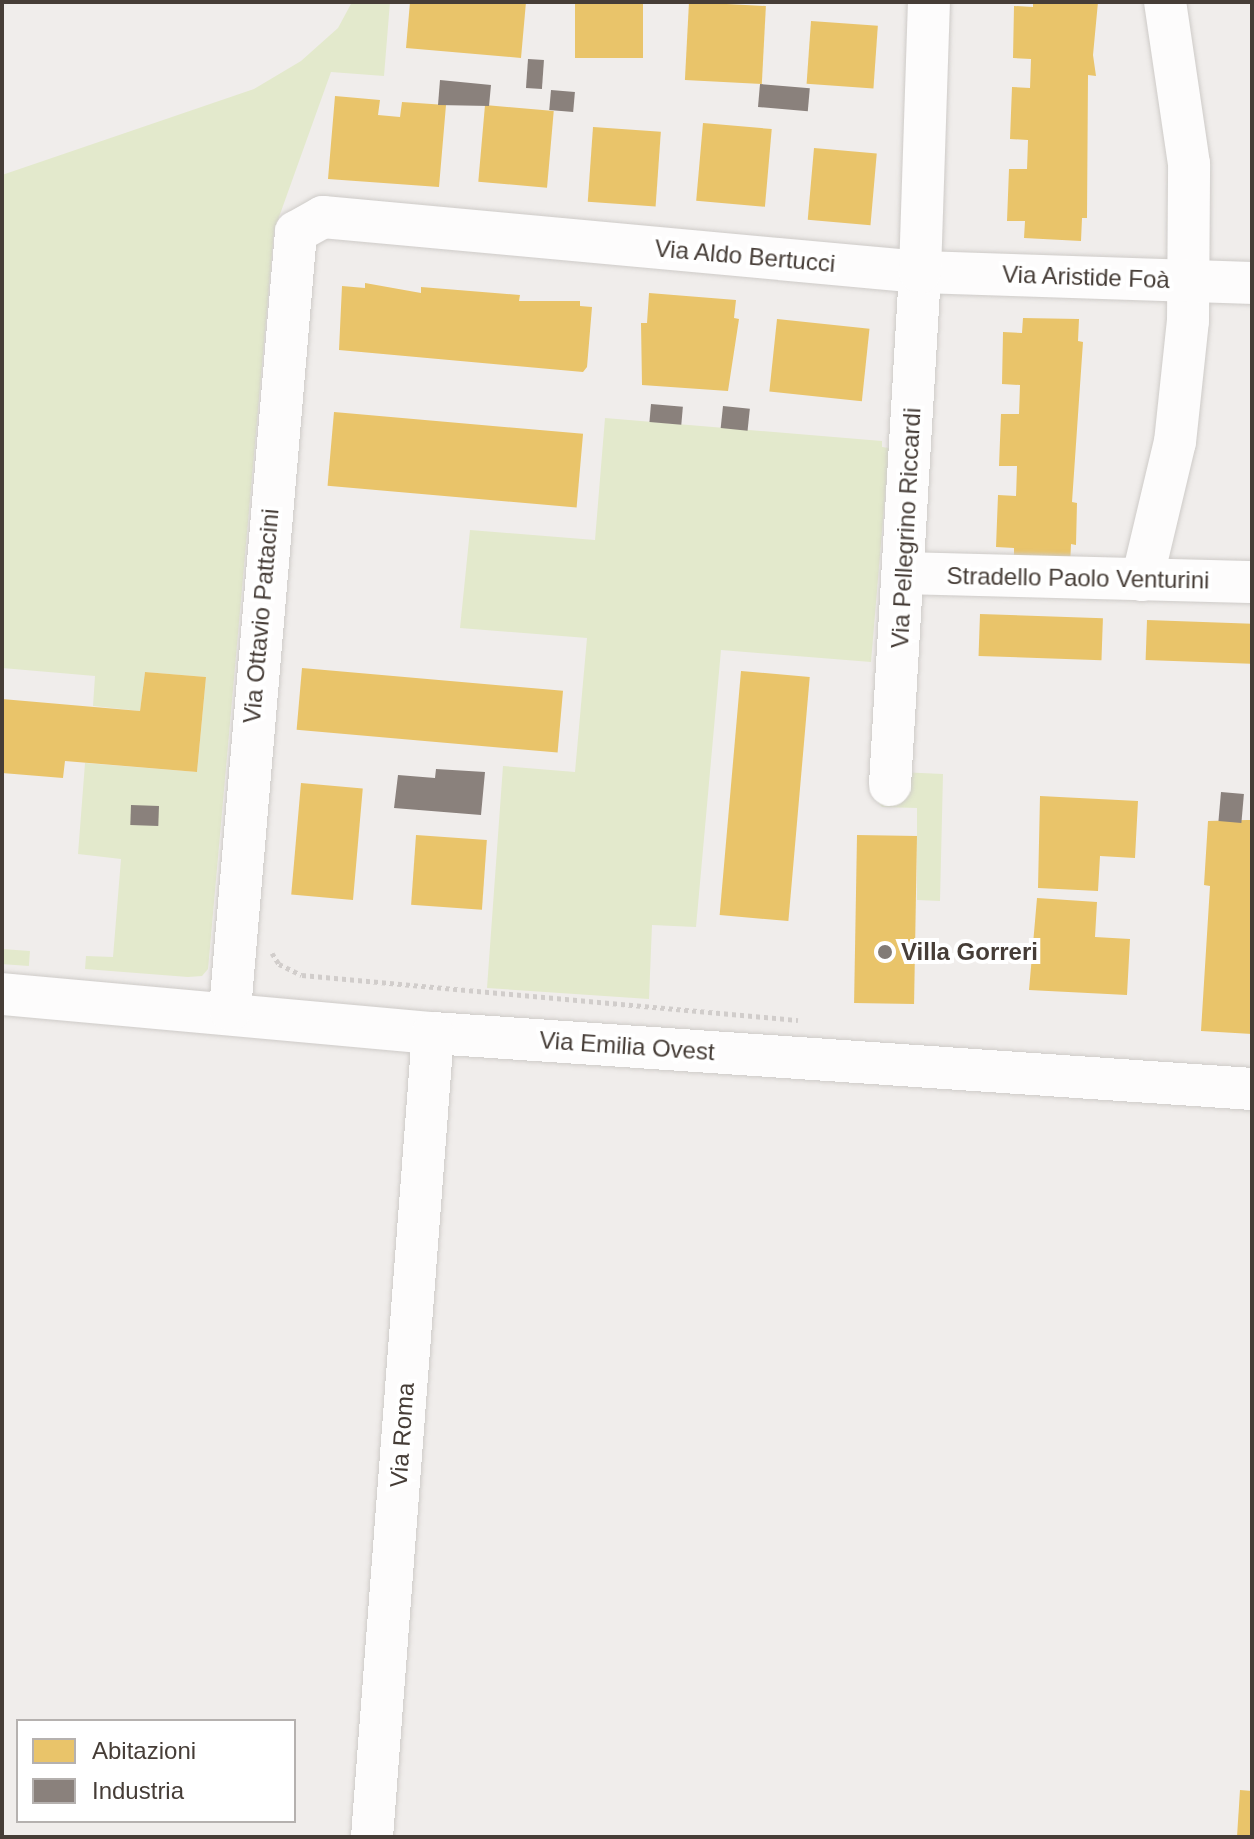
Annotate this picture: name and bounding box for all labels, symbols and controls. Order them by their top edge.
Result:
street label: Via Aldo Bertucci [653,234,837,278]
street label: Via Aristide Foà [1001,260,1171,294]
street label: Via Pellegrino Riccardi [885,407,927,649]
street label: Via Ottavio Pattacini [237,507,285,725]
street label: Stradello Paolo Venturini [946,561,1210,595]
place label: Villa Gorreri [901,938,1038,966]
marker: Villa Gorreri [876,943,894,961]
street label: Via Emilia Ovest [538,1026,716,1066]
street label: Via Roma [384,1382,420,1488]
legend [16,1719,296,1823]
text: Abitazioni [92,1737,196,1764]
text: Industria [92,1777,184,1804]

